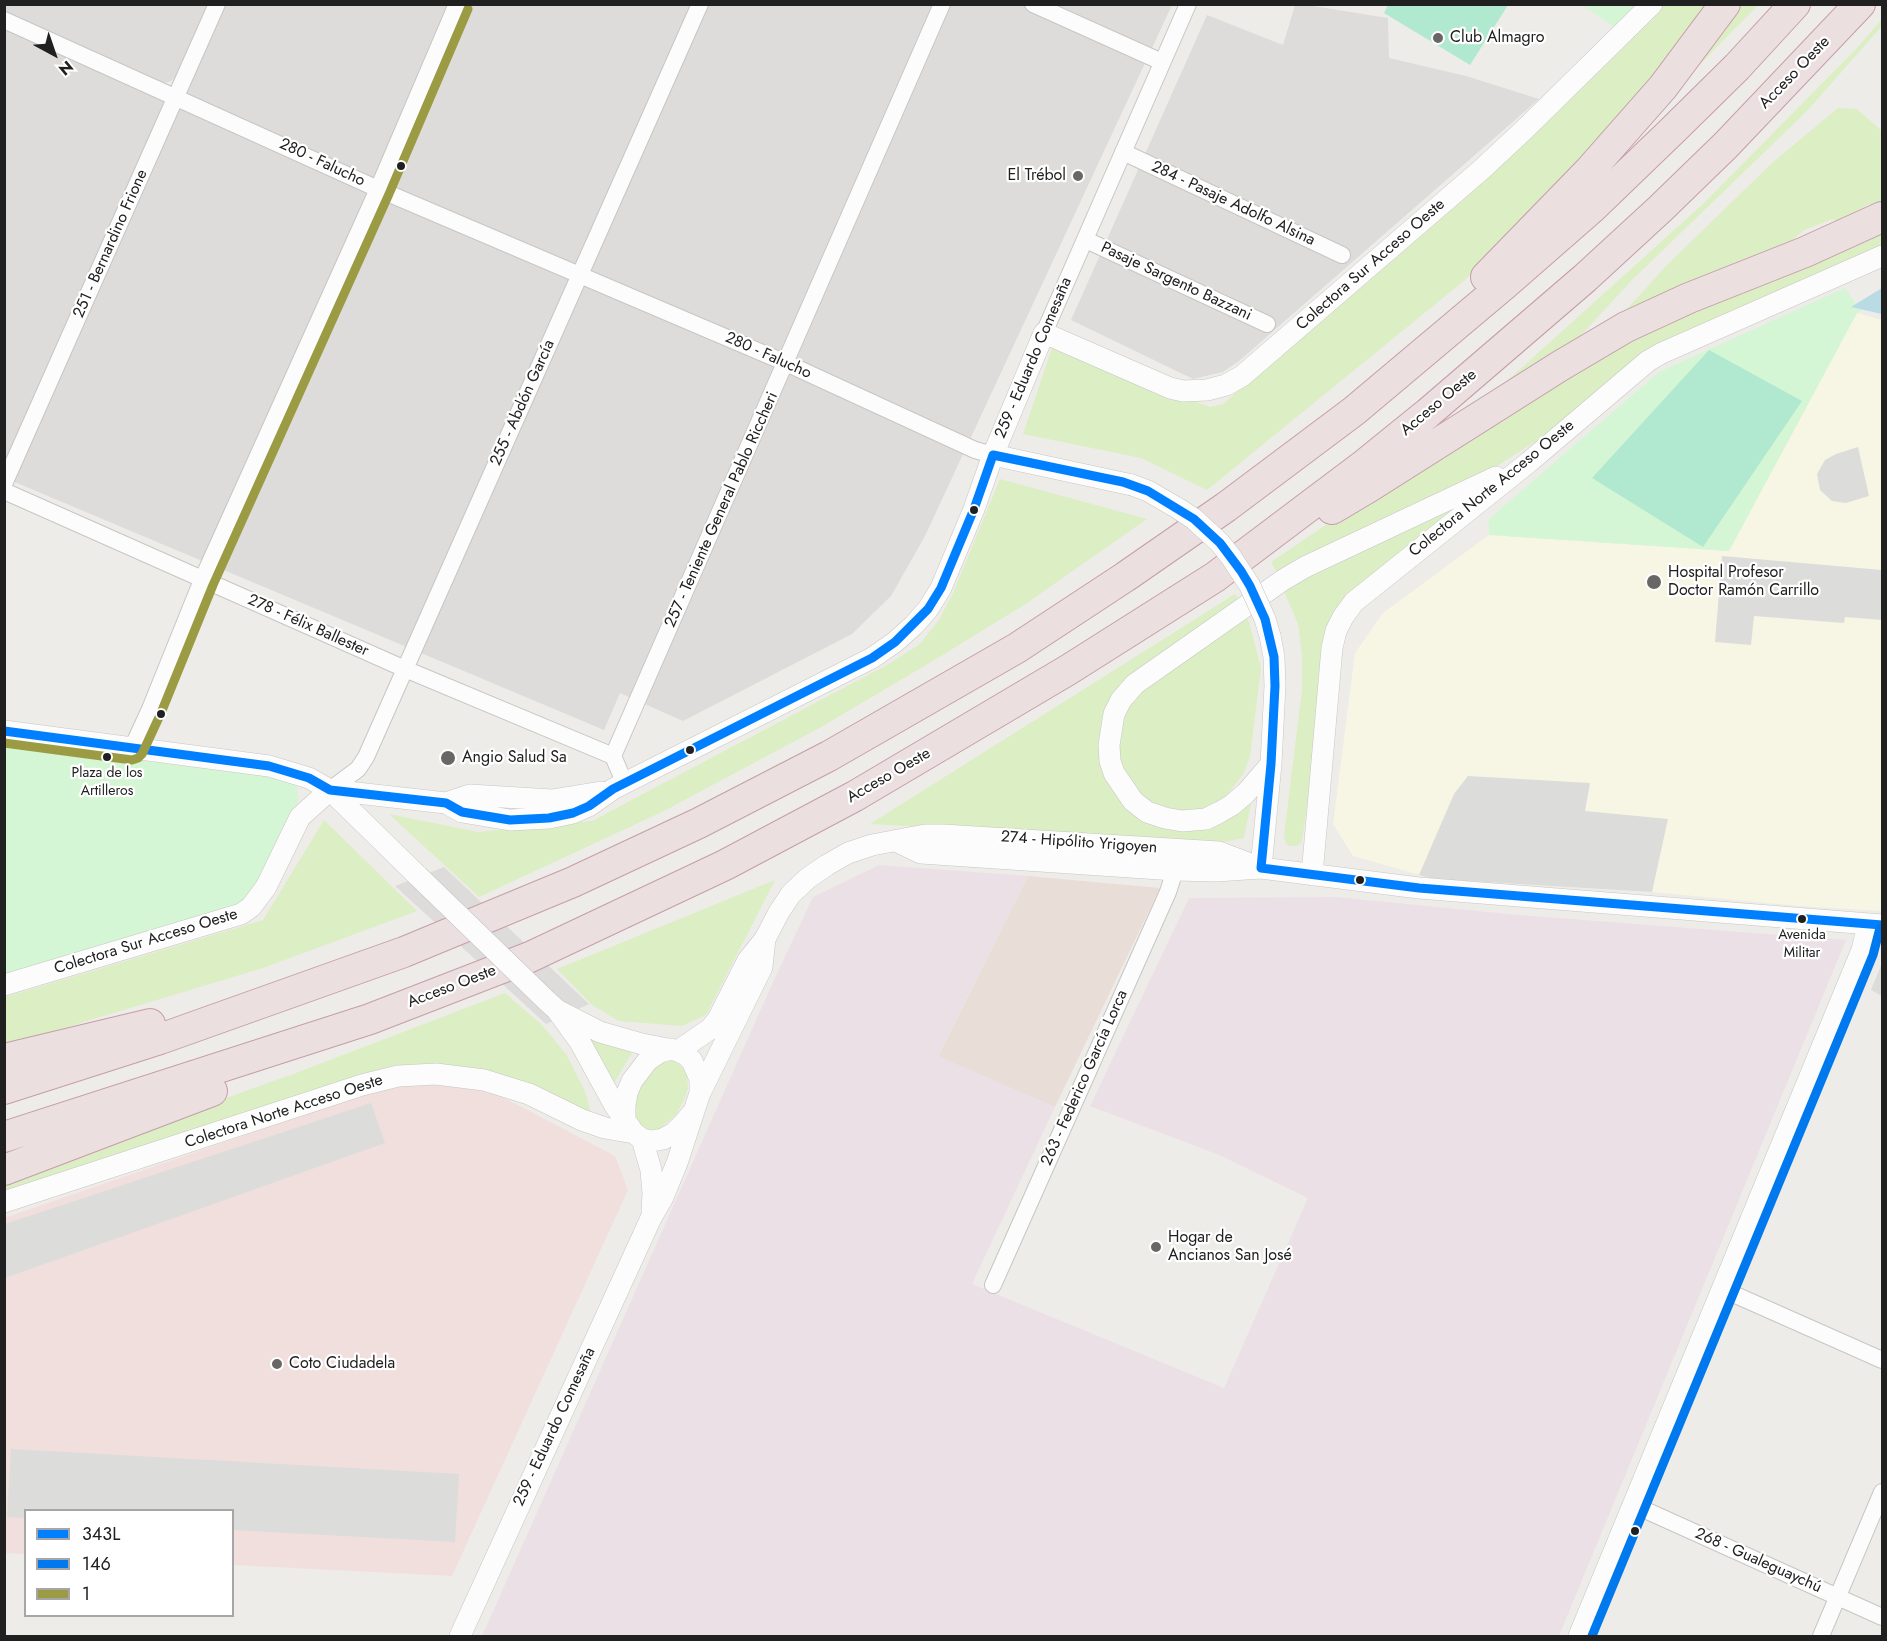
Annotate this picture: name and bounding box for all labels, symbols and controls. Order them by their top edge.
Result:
north arrow [24,24,84,84]
place label: Club Almagro [1450,28,1544,48]
marker: Club Almagro [1431,31,1445,45]
street label: Acceso Oeste [1756,33,1834,113]
text: N [54,55,78,81]
street label: 280 - Falucho [276,135,368,191]
street label: 284 - Pasaje Adolfo Alsina [1148,158,1318,250]
unlabelled marker [395,160,407,172]
place label: El Trébol [1008,166,1066,186]
street label: 251 - Bernardino Frione [70,167,152,321]
marker: El Trébol [1071,169,1085,183]
street label: Colectora Sur Acceso Oeste [1293,195,1449,335]
street label: Pasaje Sargento Bazzani [1098,239,1254,325]
street label: 259 - Eduardo Comesaña [991,275,1077,441]
street label: 280 - Falucho [722,328,814,384]
street label: 255 - Abdón García [487,337,559,469]
street label: Acceso Oeste [1397,366,1481,440]
street label: 257 - Teniente General Pablo Riccheri [661,389,783,631]
street label: Colectora Norte Acceso Oeste [1406,416,1578,562]
unlabelled marker [968,504,980,516]
place label: Hospital Profesor Doctor Ramón Carrillo [1668,563,1819,601]
marker: Hospital Profesor Doctor Ramón Carrillo [1645,573,1663,591]
street label: 278 - Félix Ballester [244,591,372,661]
unlabelled marker [155,708,167,720]
unlabelled marker [684,744,696,756]
street label: Acceso Oeste [844,744,934,808]
place label: Angio Salud Sa [462,748,567,768]
marker: Angio Salud Sa [439,749,457,767]
marker: Plaza de los Artilleros [101,751,113,763]
place label: Plaza de los Artilleros [72,766,142,798]
street label: 274 - Hipólito Yrigoyen [1000,828,1158,858]
unlabelled marker [1354,874,1366,886]
street label: Colectora Sur Acceso Oeste [52,905,240,979]
marker: Avenida Militar [1796,913,1808,925]
place label: Avenida Militar [1778,928,1826,960]
street label: Acceso Oeste [405,961,499,1013]
street label: 263 - Federico García Lorca [1038,987,1132,1169]
street label: Colectora Norte Acceso Oeste [183,1071,385,1153]
place label: Hogar de Ancianos San José [1168,1228,1292,1266]
marker: Hogar de Ancianos San José [1149,1240,1163,1254]
street label: 259 - Eduardo Comesaña [510,1344,600,1510]
place label: Coto Ciudadela [289,1354,395,1374]
marker: Coto Ciudadela [270,1357,284,1371]
legend [24,1509,234,1617]
text: 343L [82,1521,120,1547]
street label: 268 - Gualeguaychú [1692,1524,1824,1598]
unlabelled marker [1629,1525,1641,1537]
text: 146 [82,1551,111,1577]
text: 1 [82,1581,90,1607]

